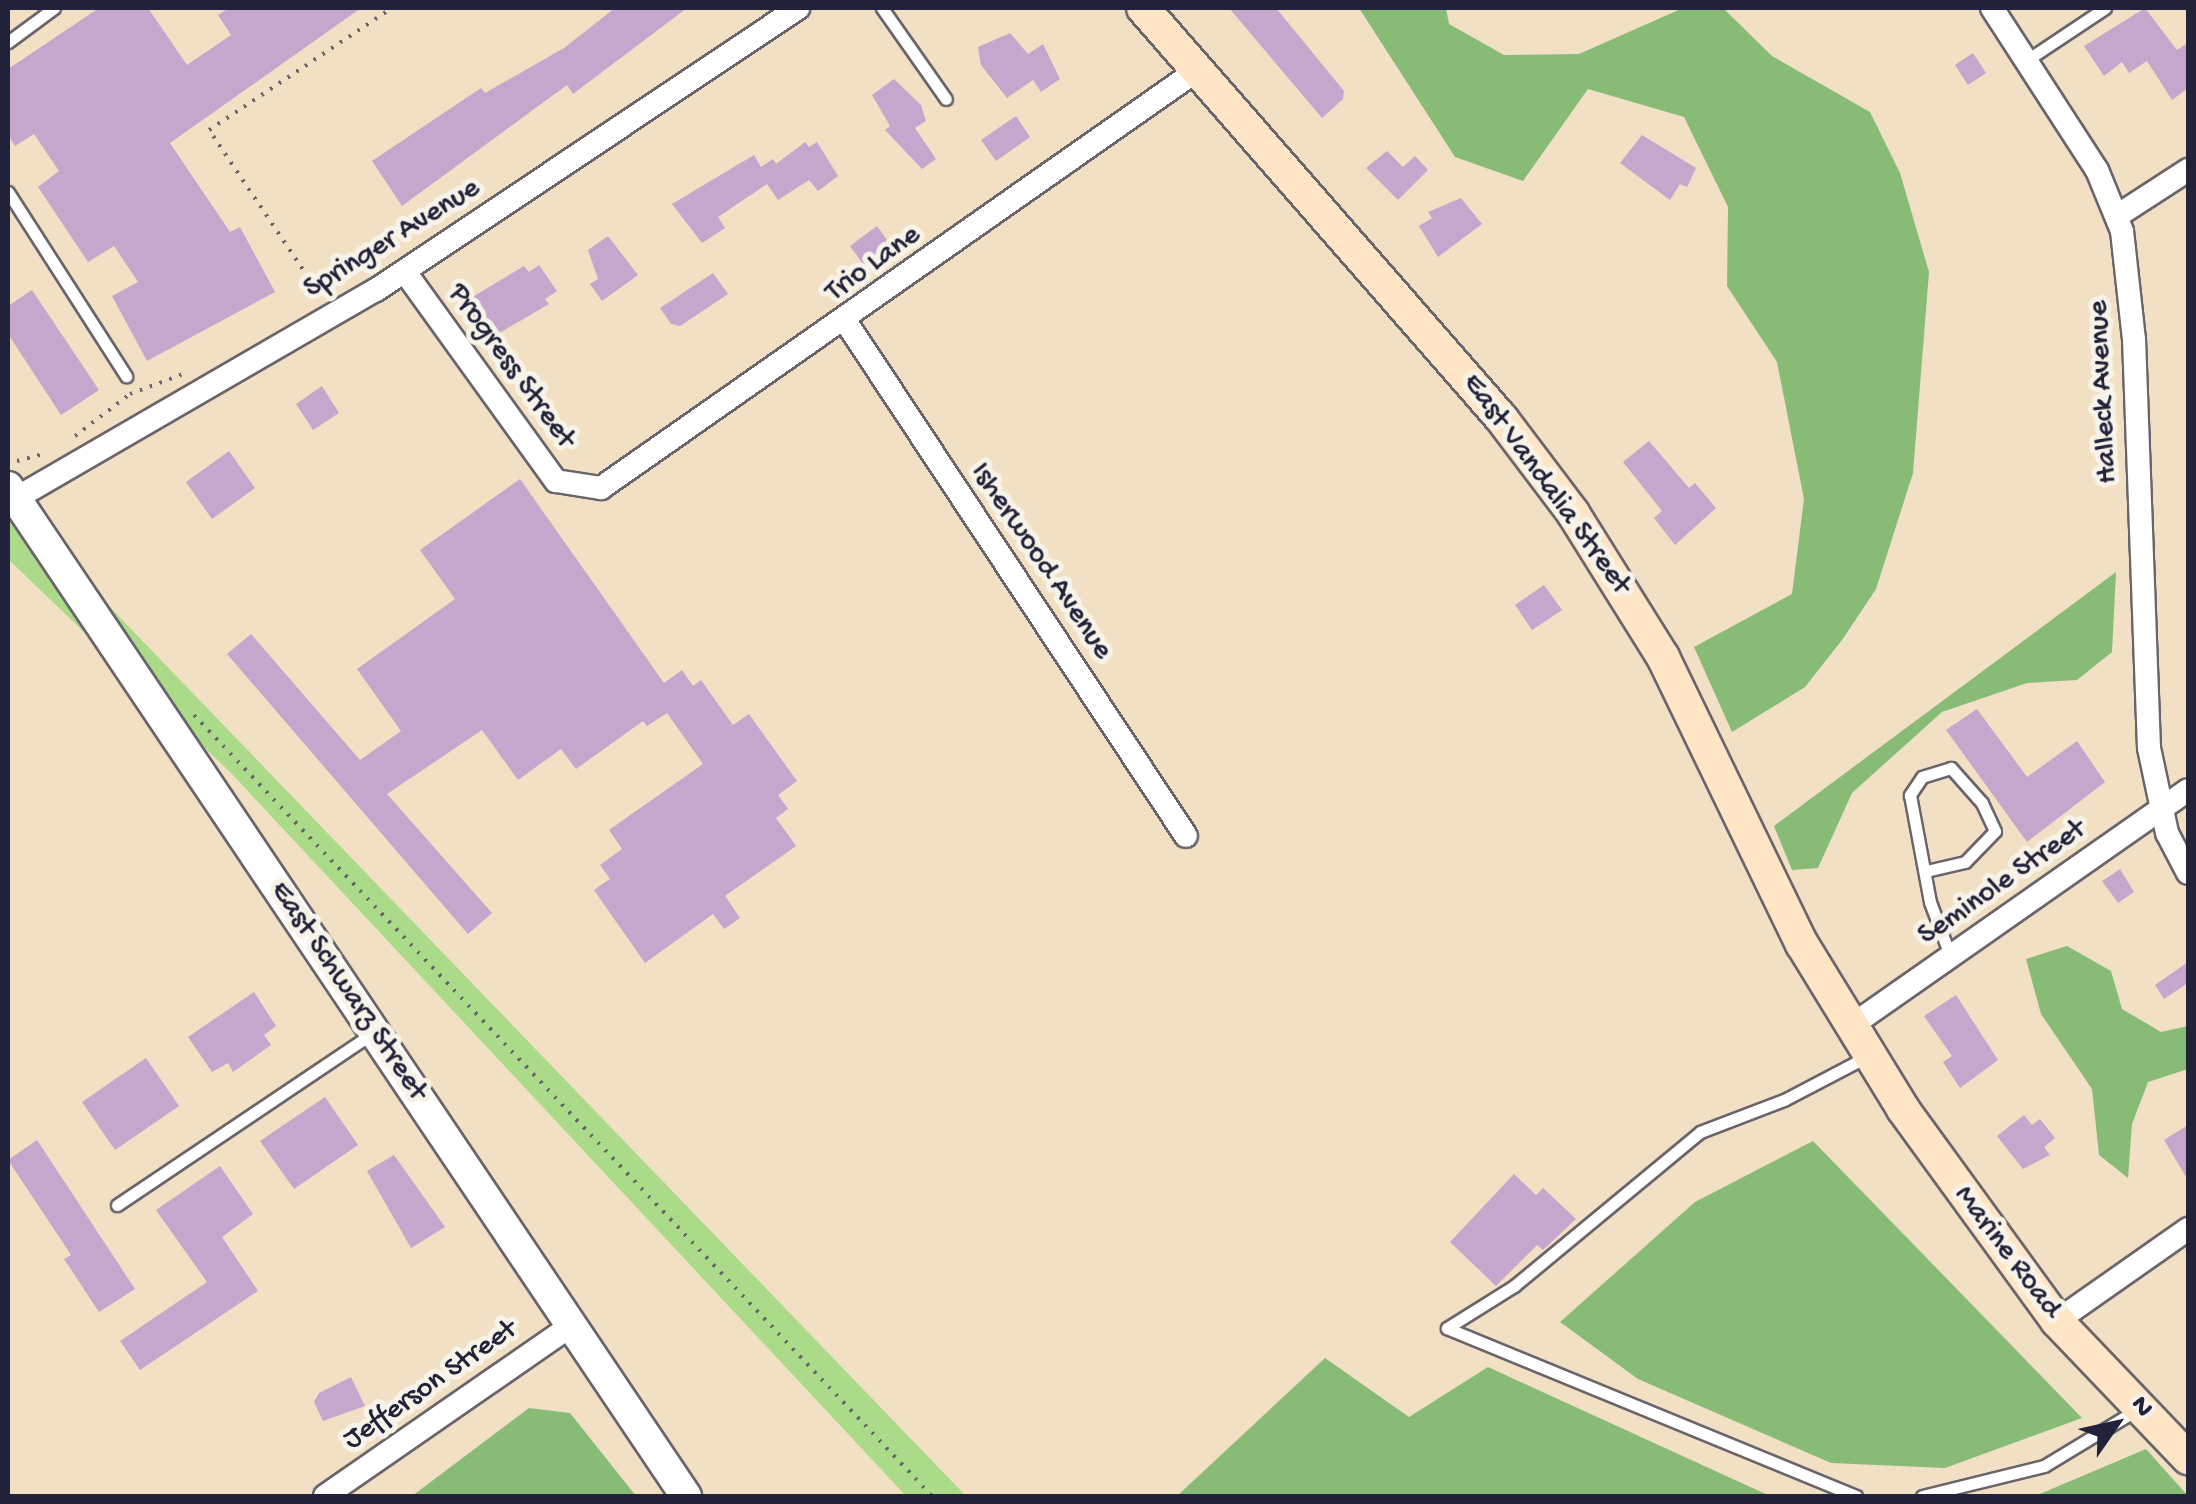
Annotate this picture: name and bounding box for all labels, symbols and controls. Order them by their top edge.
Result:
street label: Springer Avenue [298,172,488,308]
street label: Trio Lane [819,218,929,312]
street label: Progress Street [438,277,582,457]
street label: Halleck Avenue [2082,299,2128,485]
street label: East Vandalia Street [1453,367,1637,603]
street label: Isherwood Avenue [961,457,1119,667]
street label: Seminole Street [1912,813,2094,955]
street label: East Schwarz Street [260,875,434,1109]
street label: Marine Road [1944,1179,2068,1327]
street label: Jefferson Street [337,1313,525,1459]
north arrow [2066,1374,2166,1474]
text: N [2122,1390,2160,1424]

